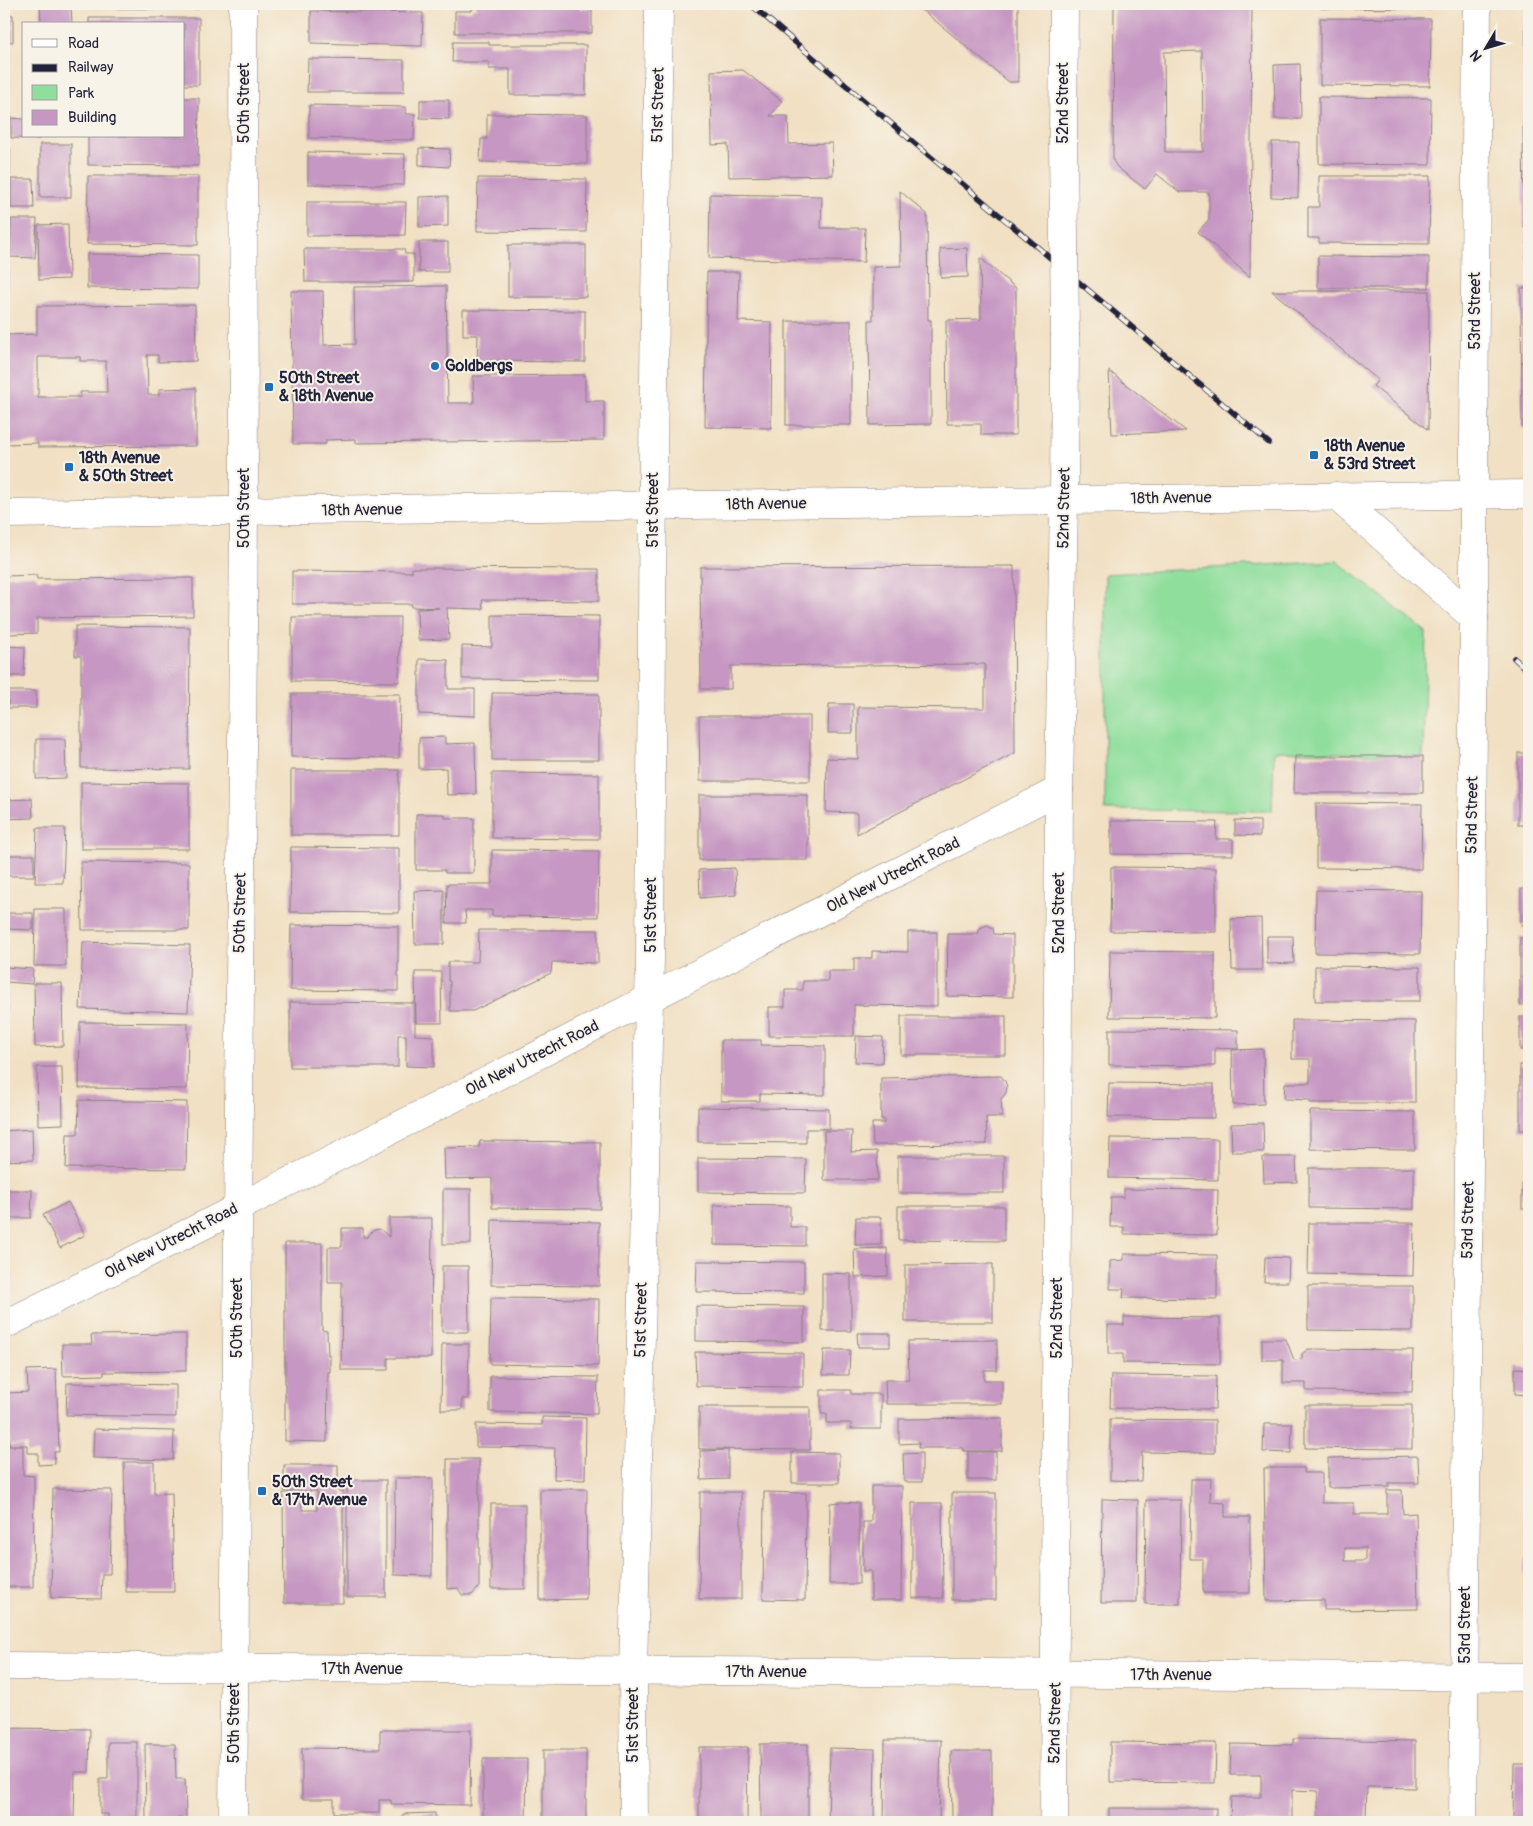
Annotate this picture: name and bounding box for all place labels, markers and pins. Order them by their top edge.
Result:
place label: Goldbergs [445,356,513,376]
marker: Goldbergs [429,360,441,372]
place label: 50th Street & 18th Avenue [279,368,375,406]
marker: 50th Street & 18th Avenue [263,381,275,393]
place label: 18th Avenue & 53rd Street [1324,436,1416,474]
place label: 18th Avenue & 50th Street [79,448,173,486]
marker: 18th Avenue & 53rd Street [1308,449,1320,461]
marker: 18th Avenue & 50th Street [63,461,75,473]
place label: 50th Street & 17th Avenue [272,1472,368,1510]
marker: 50th Street & 17th Avenue [256,1485,268,1497]

